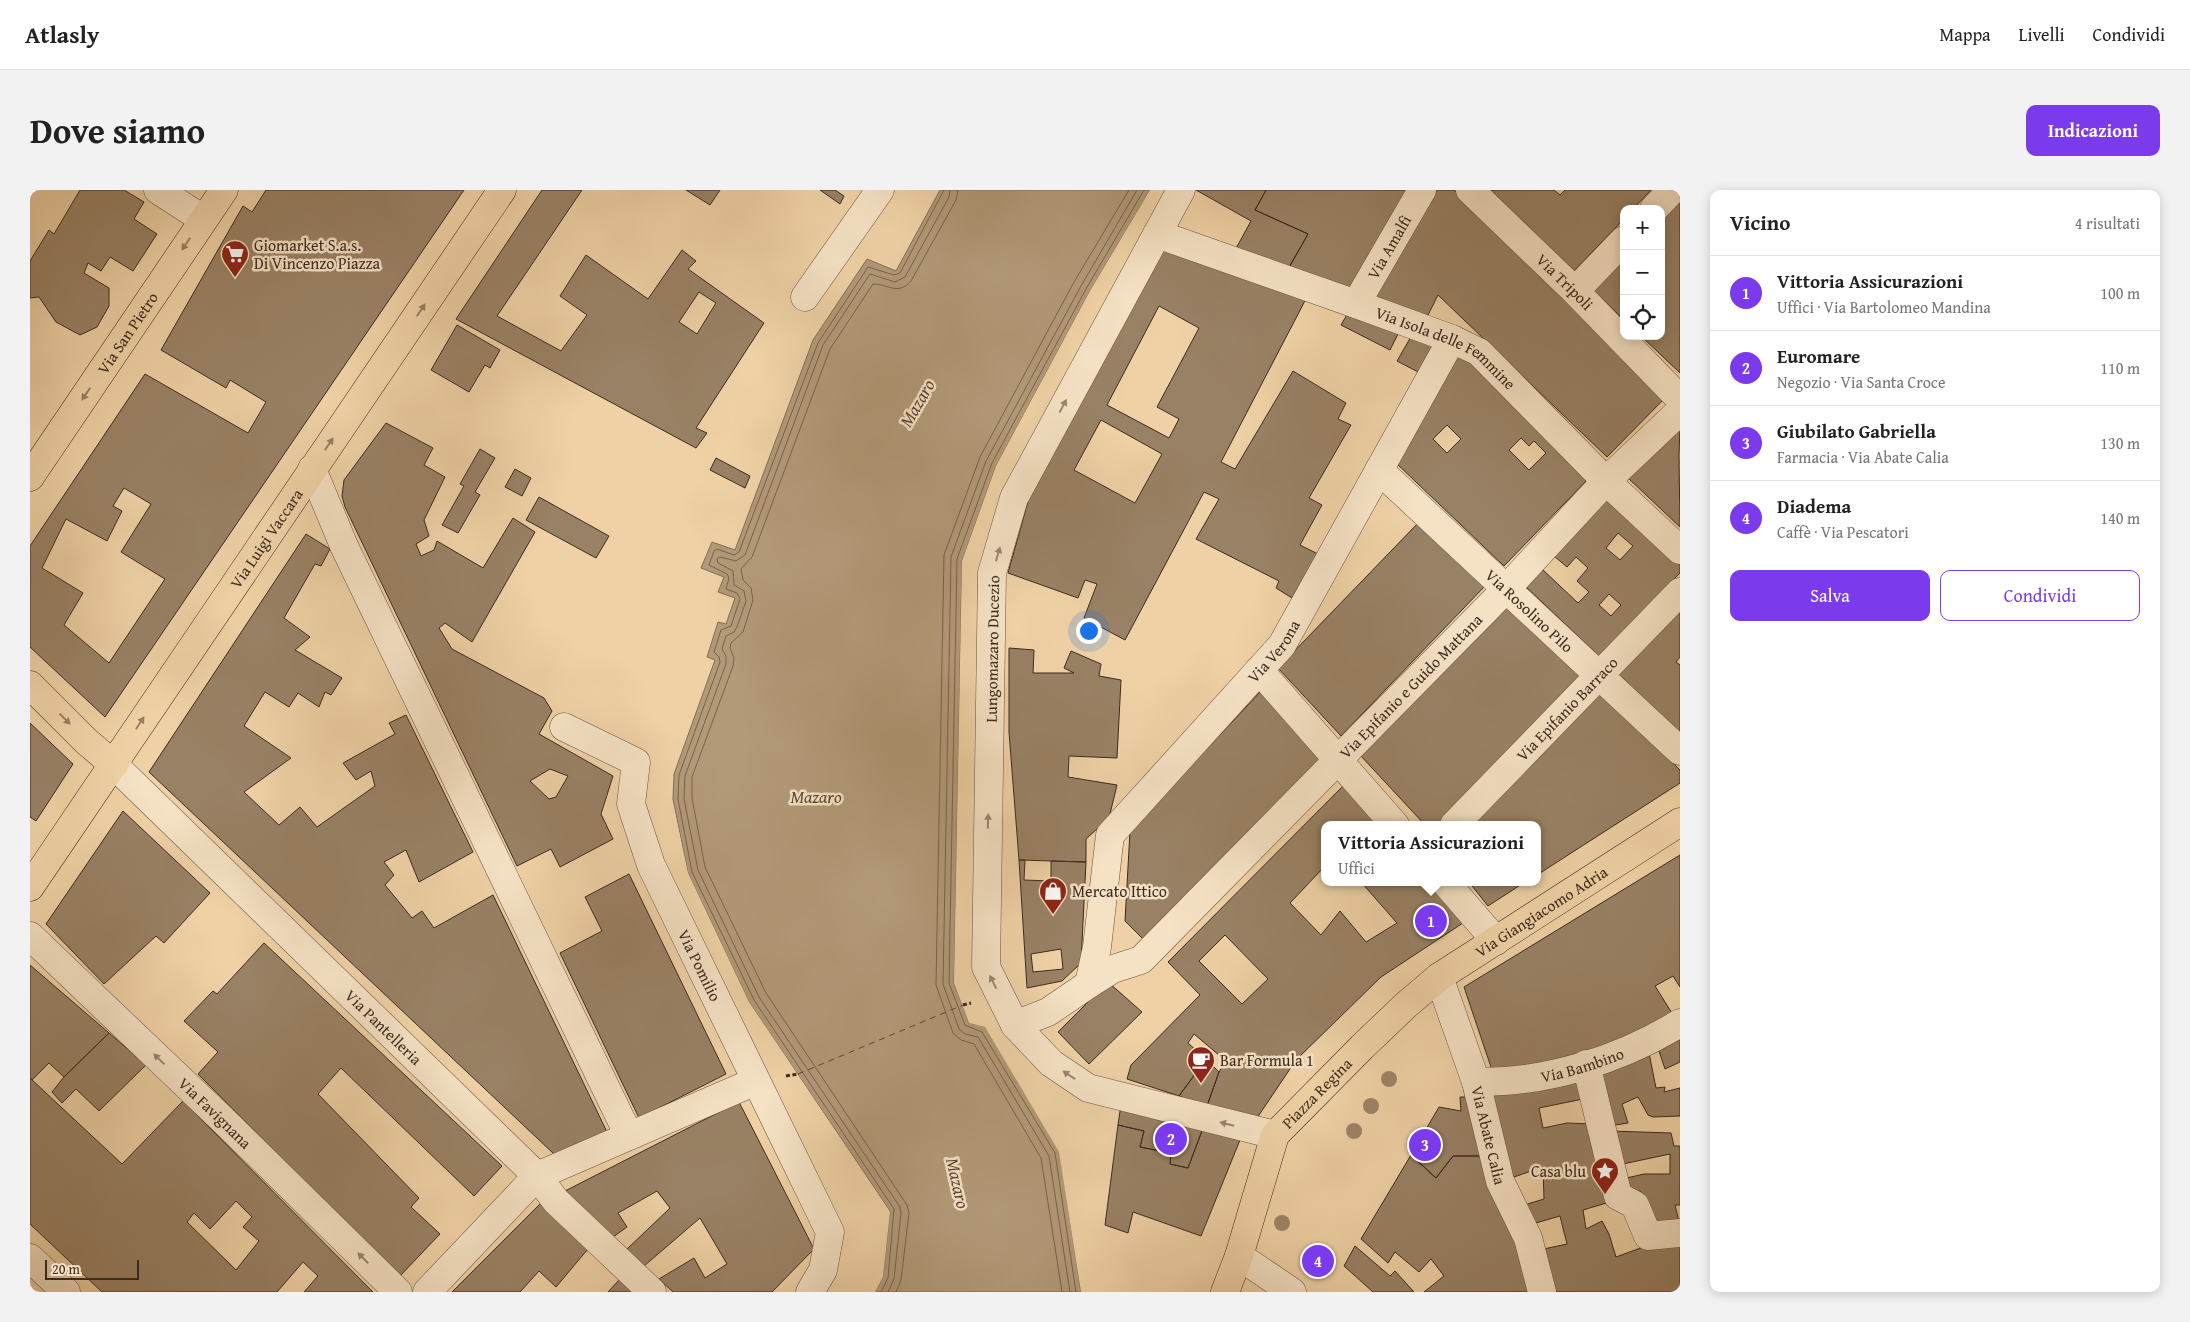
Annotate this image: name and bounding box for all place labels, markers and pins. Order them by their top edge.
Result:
place label: Giomarket S.a.s. Di Vincenzo Piazza [254,233,381,275]
supermarket icon: Giomarket S.a.s. Di Vincenzo Piazza [220,239,250,278]
shop icon: Mercato Ittico [1038,876,1068,915]
place label: Mercato Ittico [1072,879,1167,903]
pin: 1 [1415,902,1447,940]
cafe icon: Bar Formula 1 [1186,1045,1216,1084]
place label: Bar Formula 1 [1220,1048,1314,1072]
pin: 2 [1155,1120,1187,1158]
pin: 3 [1409,1126,1441,1164]
place icon: Casa blu [1590,1156,1620,1195]
place label: Casa blu [1531,1159,1586,1183]
pin: 4 [1302,1242,1334,1280]

